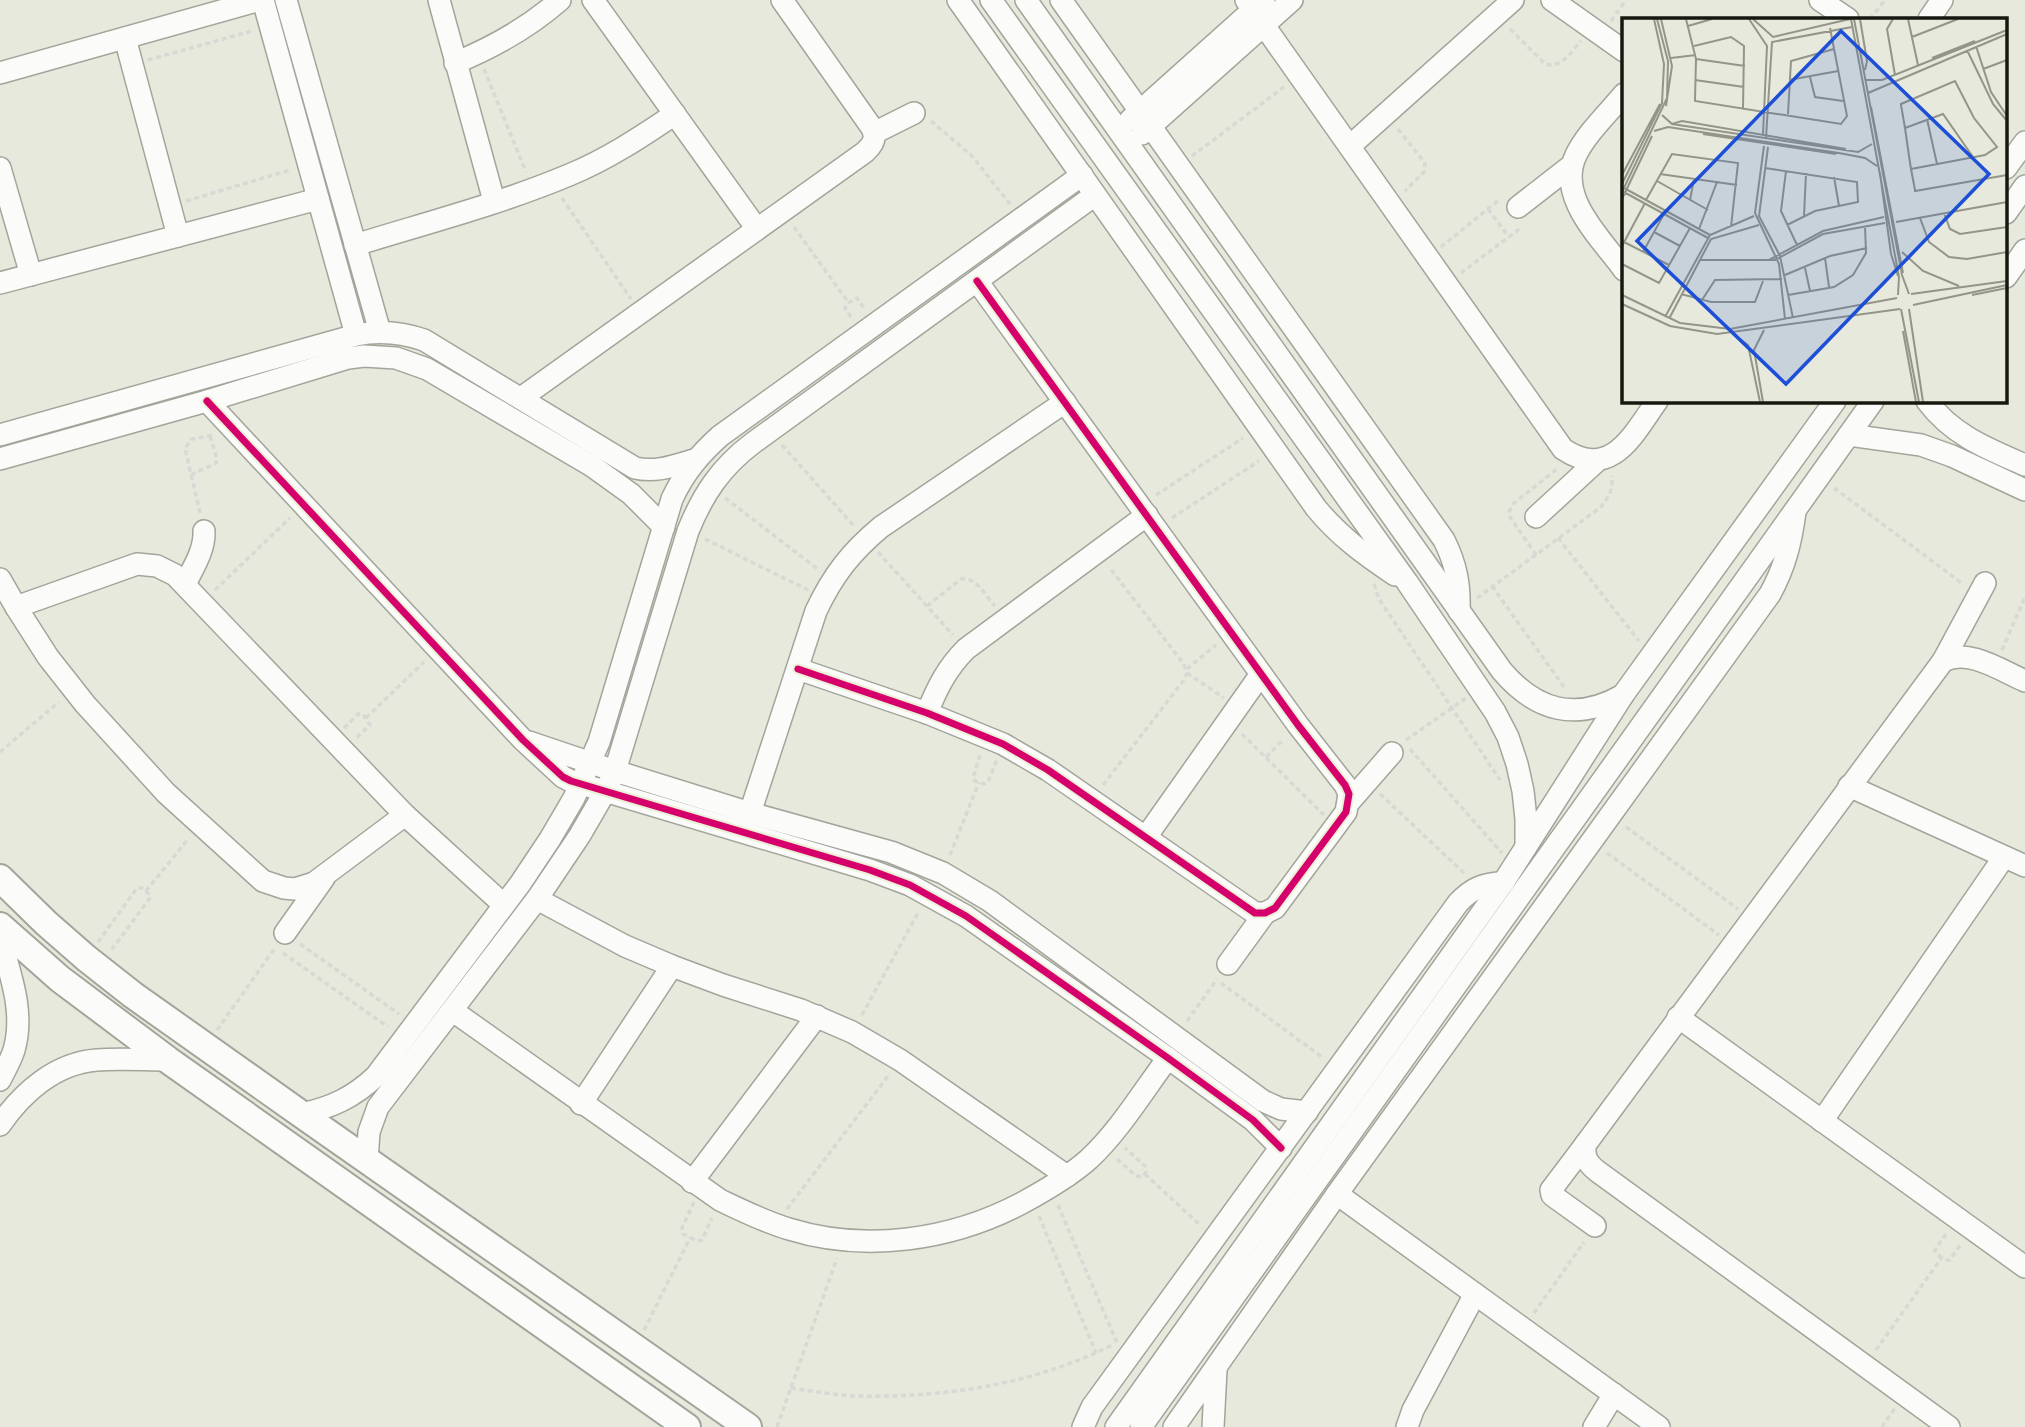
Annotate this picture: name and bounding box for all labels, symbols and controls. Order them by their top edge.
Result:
inset map [1622,18,2008,402]

